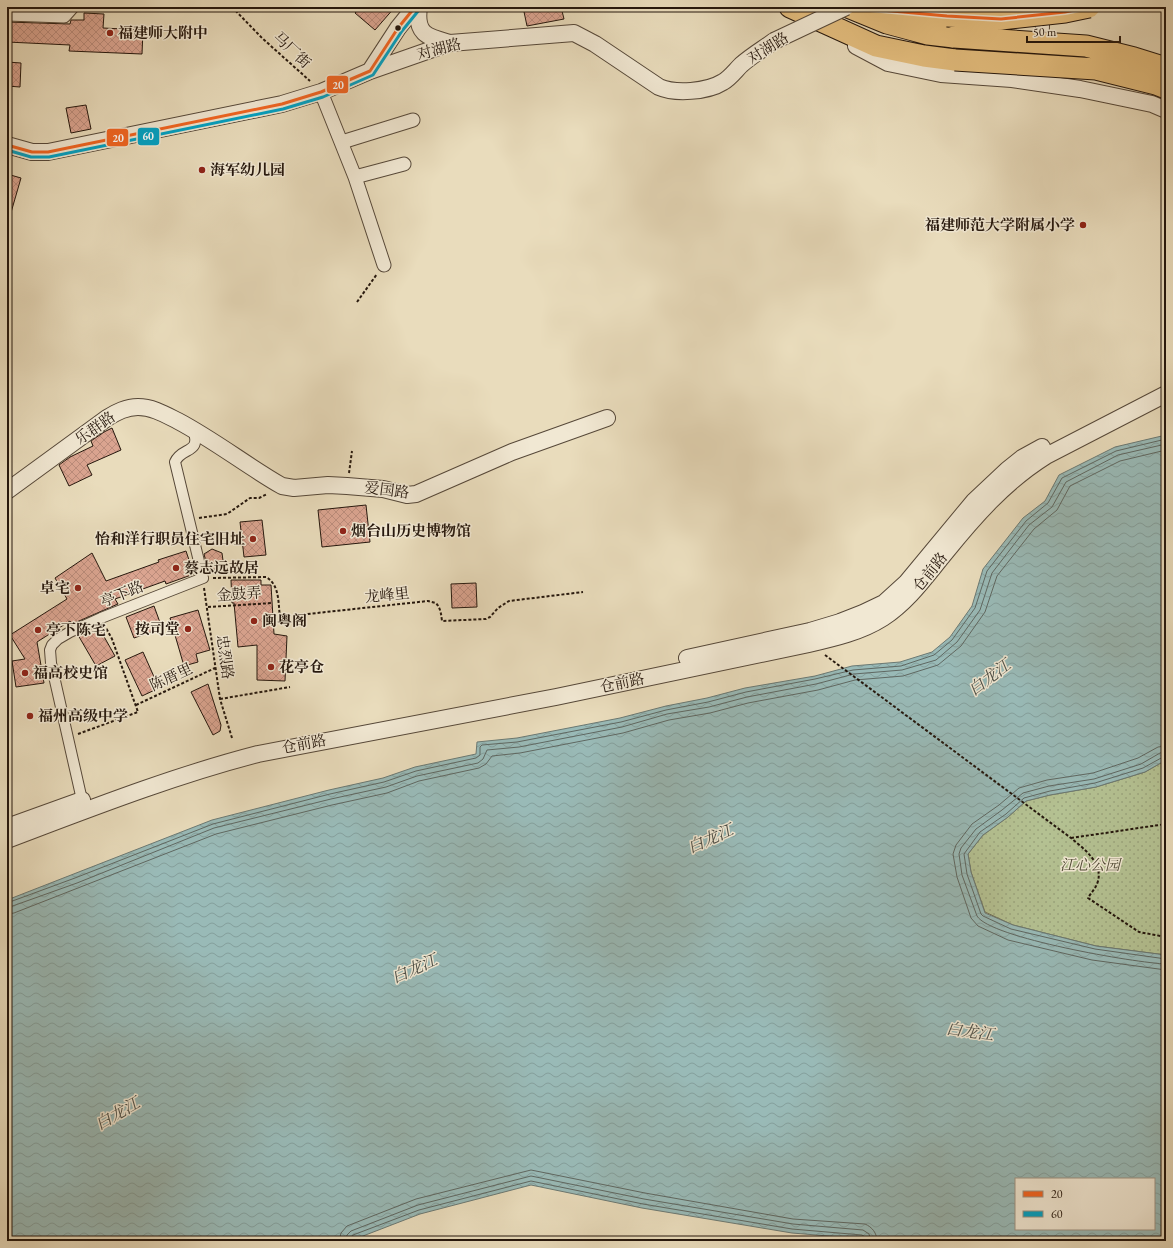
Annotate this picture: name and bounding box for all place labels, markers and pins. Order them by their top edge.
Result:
place label: 福建师大附中 [118,23,208,42]
unlabelled marker [393,23,403,33]
marker: 福建师大附中 [105,28,115,38]
place label: 海军幼儿园 [210,160,285,179]
marker: 海军幼儿园 [197,165,207,175]
place label: 福建师范大学附属小学 [925,215,1075,234]
marker: 福建师范大学附属小学 [1078,220,1088,230]
place label: 烟台山历史博物馆 [351,521,471,540]
marker: 烟台山历史博物馆 [338,526,348,536]
place label: 怡和洋行职员住宅旧址 [95,529,245,548]
marker: 怡和洋行职员住宅旧址 [248,534,258,544]
place label: 蔡志远故居 [184,558,259,577]
marker: 蔡志远故居 [171,563,181,573]
place label: 卓宅 [40,578,70,597]
marker: 卓宅 [73,583,83,593]
place label: 闽粤阁 [262,611,307,630]
marker: 闽粤阁 [249,616,259,626]
place label: 按司堂 [135,619,180,638]
place label: 亭下陈宅 [46,620,106,639]
marker: 按司堂 [183,624,193,634]
marker: 亭下陈宅 [33,625,43,635]
place label: 花亭仓 [279,657,324,676]
marker: 花亭仓 [266,662,276,672]
place label: 福高校史馆 [33,663,108,682]
marker: 福高校史馆 [20,668,30,678]
place label: 福州高级中学 [38,706,128,725]
marker: 福州高级中学 [25,711,35,721]

